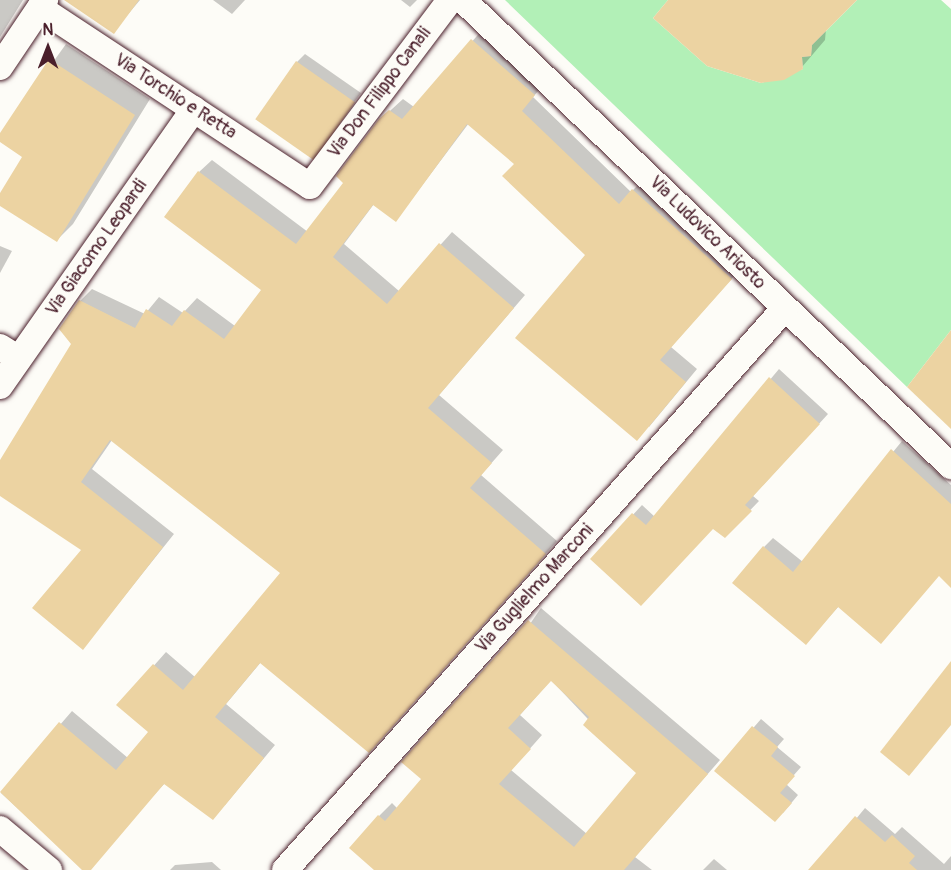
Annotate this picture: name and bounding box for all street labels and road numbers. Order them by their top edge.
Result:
street label: Via Don Filippo Canali [324,23,436,163]
street label: Via Torchio e Retta [110,50,240,144]
street label: Via Ludovico Ariosto [644,172,770,294]
street label: Via Giacomo Leopardi [42,176,152,320]
street label: Via Guglielmo Marconi [471,520,599,658]

